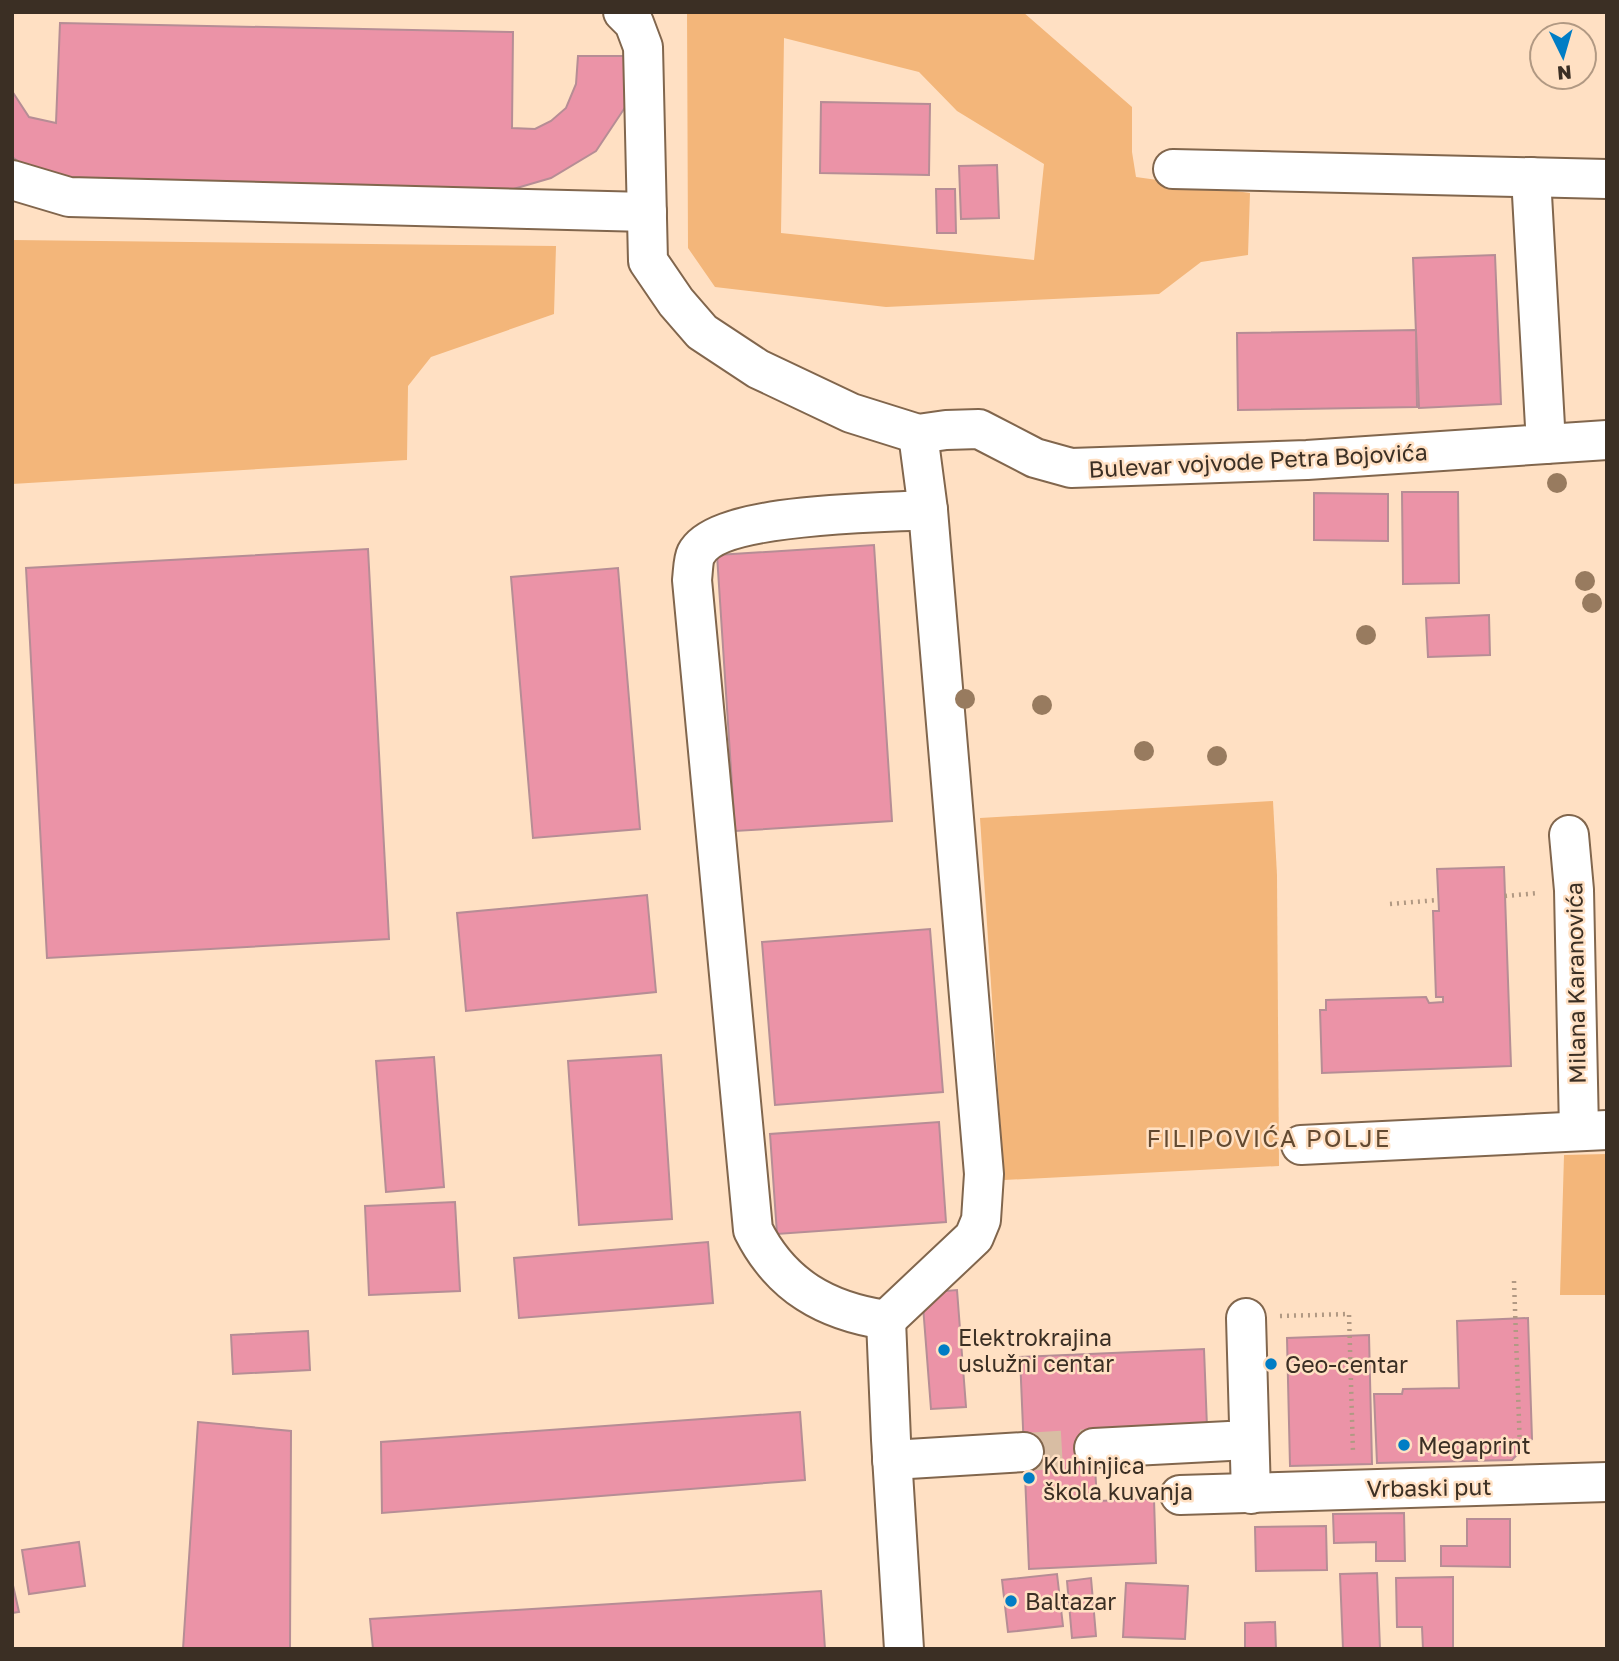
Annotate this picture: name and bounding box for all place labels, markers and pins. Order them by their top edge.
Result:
place label: Elektrokrajina uslužni centar [958,1323,1114,1377]
marker: Elektrokrajina uslužni centar [936,1342,952,1358]
place label: Geo-centar [1285,1350,1408,1378]
marker: Geo-centar [1263,1356,1279,1372]
place label: Megaprint [1418,1431,1531,1459]
marker: Megaprint [1396,1437,1412,1453]
place label: Kuhinjica škola kuvanja [1043,1451,1193,1505]
marker: Kuhinjica škola kuvanja [1021,1470,1037,1486]
place label: Baltazar [1025,1587,1116,1615]
marker: Baltazar [1003,1593,1019,1609]

